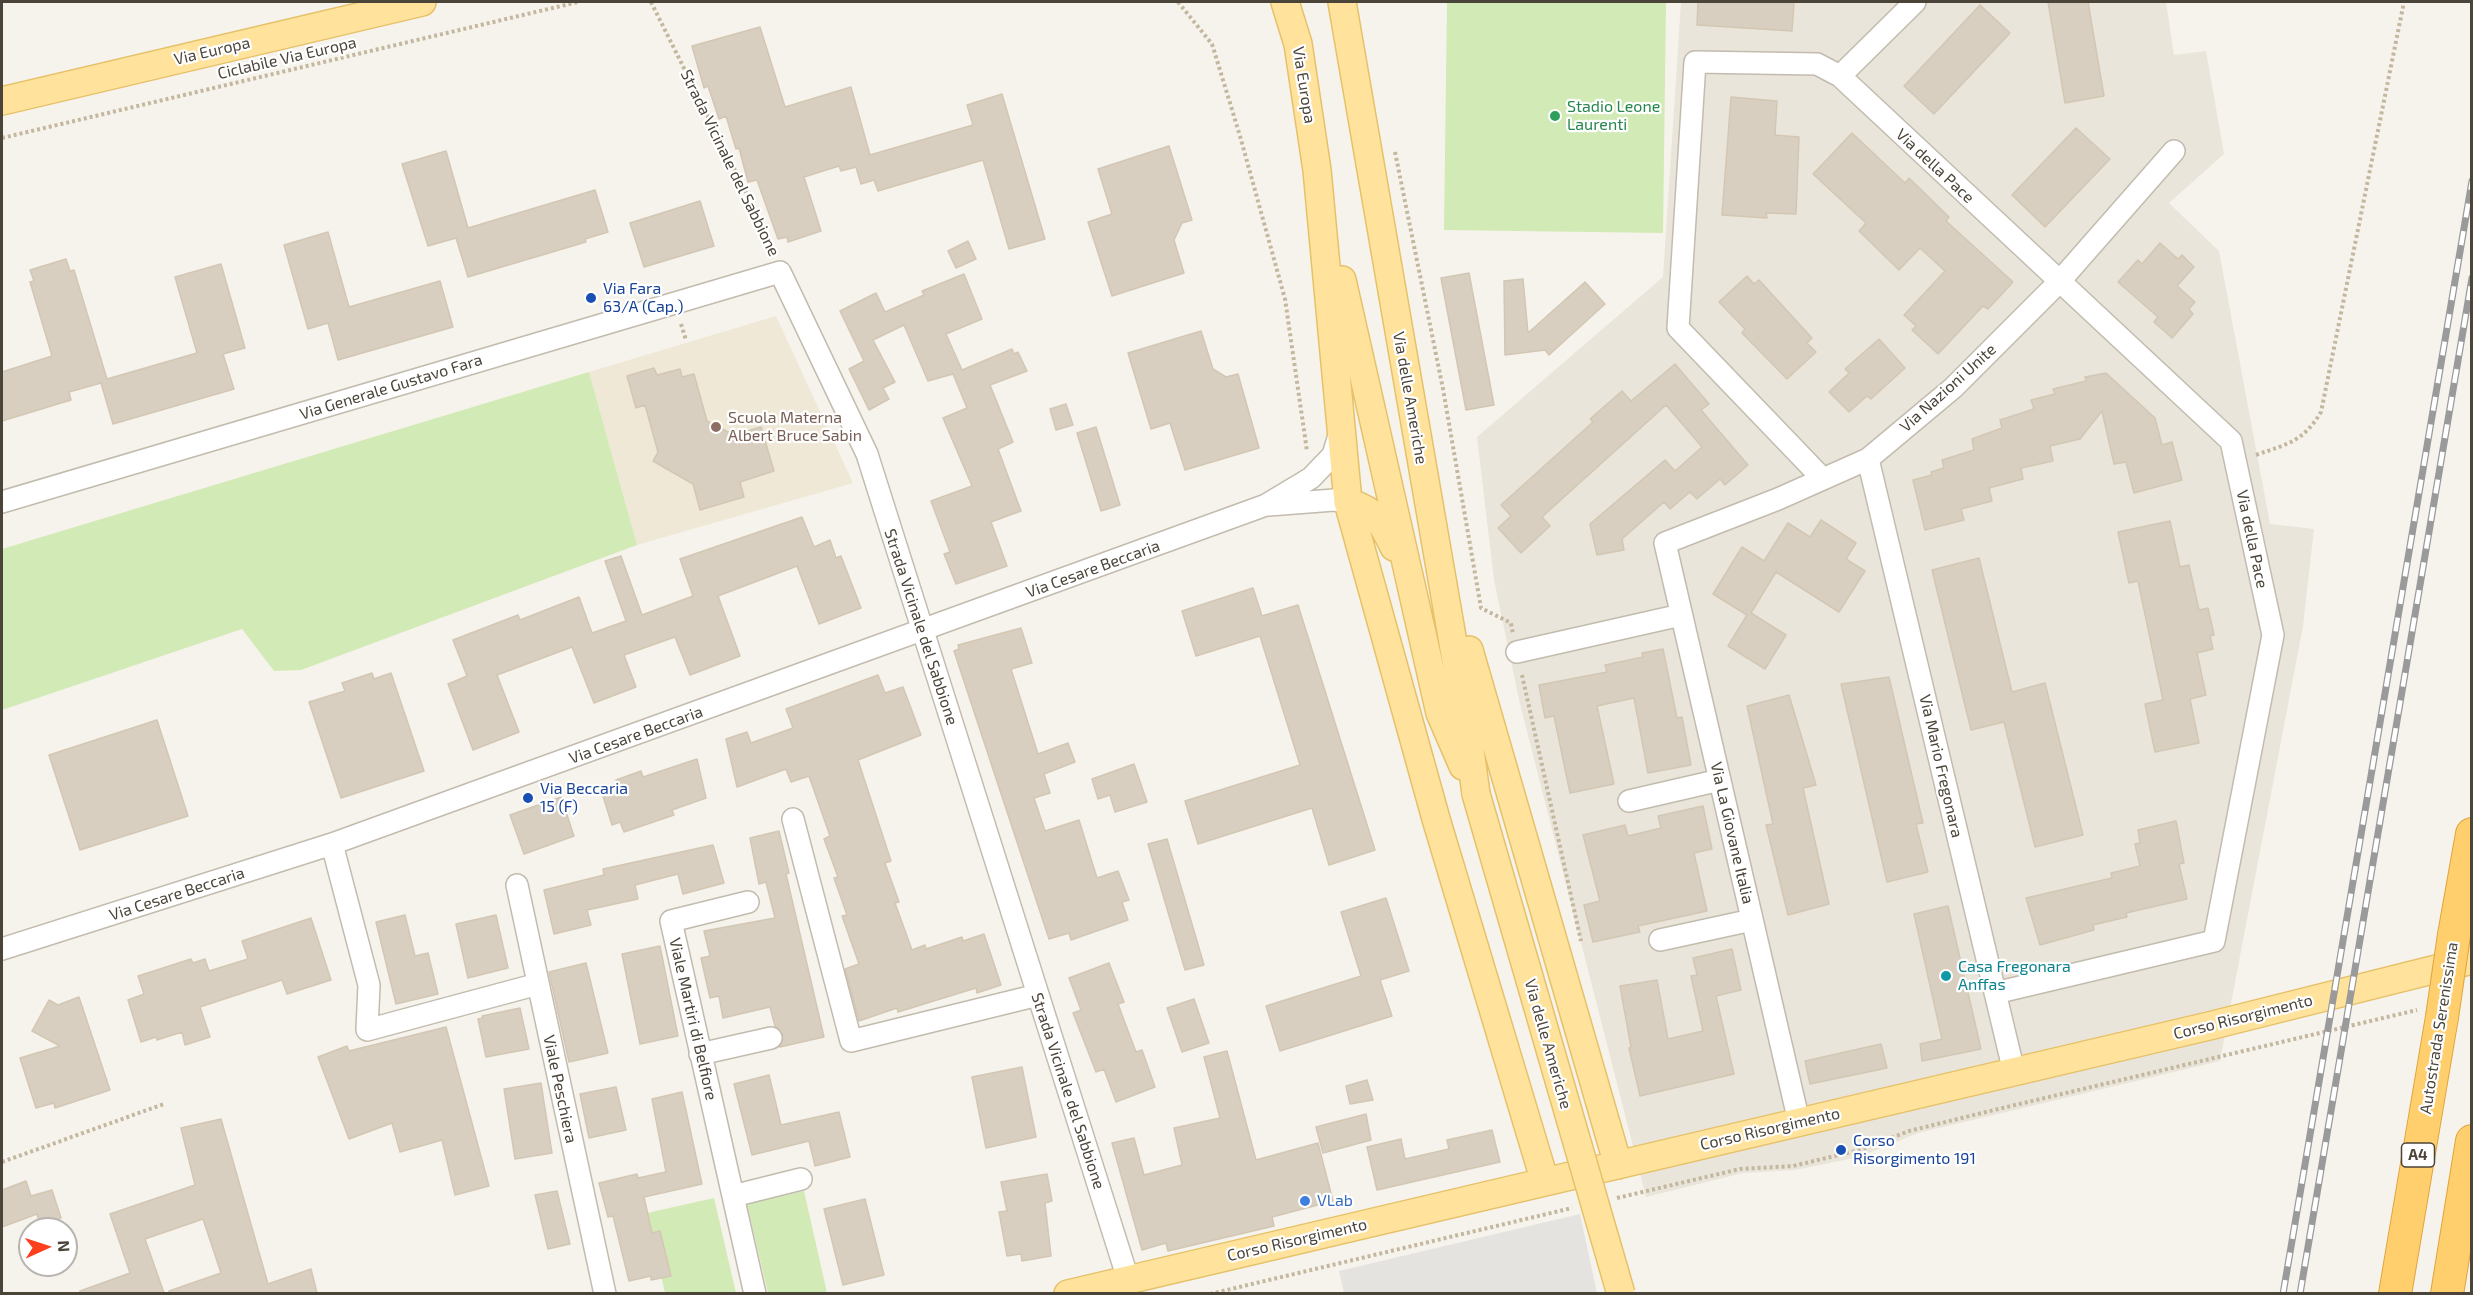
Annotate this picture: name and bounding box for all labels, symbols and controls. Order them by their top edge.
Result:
street label: Via Europa [172,33,252,69]
street label: Ciclabile Via Europa [216,33,358,83]
street label: Via Europa [1288,45,1320,125]
street label: Strada Vicinale del Sabbione [676,67,784,259]
place label: Stadio Leone Laurenti [1567,97,1660,135]
marker: Stadio Leone Laurenti [1548,109,1562,123]
street label: Via della Pace [1892,125,1978,207]
place label: Via Fara 63/A (Cap.) [603,279,684,317]
marker: Via Fara 63/A (Cap.) [584,291,598,305]
street label: Via delle Americhe [1389,330,1431,466]
street label: Via Nazioni Unite [1896,340,2000,436]
street label: Via Generale Gustavo Fara [297,350,485,424]
place label: Scuola Materna Albert Bruce Sabin [728,408,862,446]
marker: Scuola Materna Albert Bruce Sabin [709,420,723,434]
street label: Via della Pace [2232,488,2272,590]
street label: Strada Vicinale del Sabbione [880,526,962,728]
street label: Via Cesare Beccaria [1023,536,1163,602]
street label: Via Mario Fregonara [1915,693,1967,839]
street label: Via Cesare Beccaria [566,702,706,768]
street label: Via La Giovane Italia [1706,760,1758,906]
place label: Via Beccaria 15 (F) [540,779,628,817]
marker: Via Beccaria 15 (F) [521,791,535,805]
street label: Via Cesare Beccaria [107,863,247,925]
street label: Viale Martiri di Belfiore [665,936,721,1102]
street label: Autostrada Serenissima [2416,941,2462,1115]
place label: Casa Fregonara Anffas [1958,957,2071,995]
marker: Casa Fregonara Anffas [1939,969,1953,983]
street label: Via delle Americhe [1520,977,1576,1111]
street label: Strada Vicinale del Sabbione [1027,990,1109,1192]
street label: Corso Risorgimento [2171,990,2315,1044]
street label: Viale Peschiera [539,1033,581,1145]
street label: Corso Risorgimento [1698,1104,1842,1154]
place label: Corso Risorgimento 191 [1853,1131,1976,1169]
marker: Corso Risorgimento 191 [1834,1143,1848,1157]
road number: A4 [2402,1143,2434,1167]
place label: VLab [1317,1191,1353,1211]
marker: VLab [1298,1194,1312,1208]
street label: Corso Risorgimento [1225,1215,1369,1265]
north arrow [18,1217,78,1277]
text: N [55,1240,74,1252]

